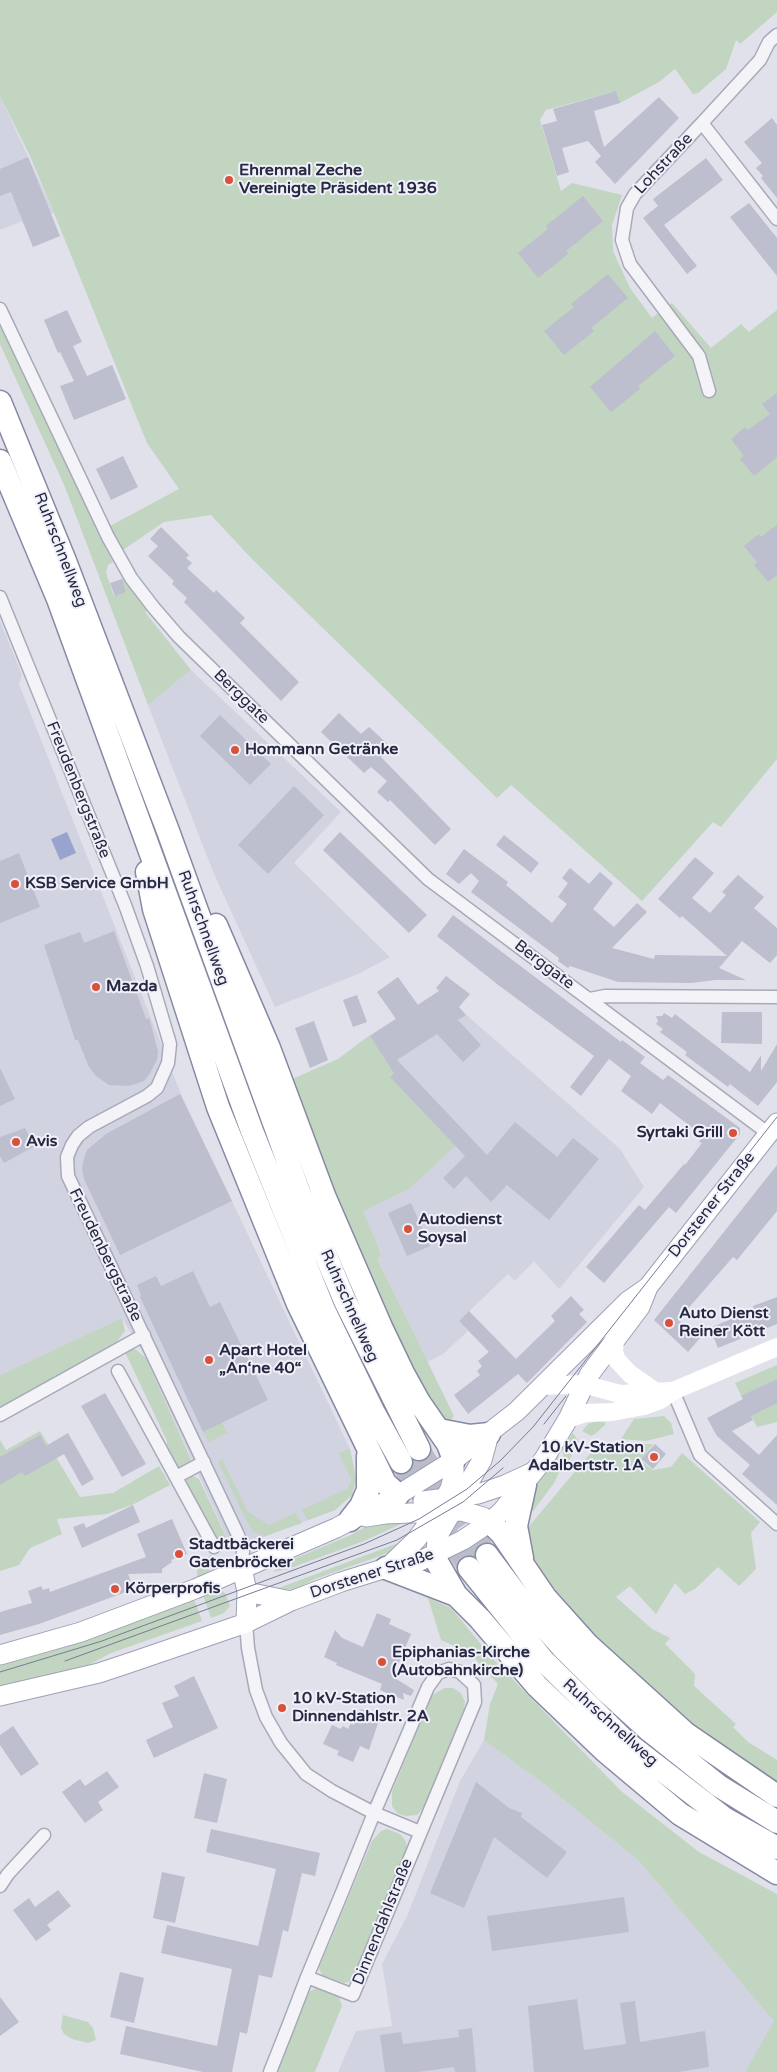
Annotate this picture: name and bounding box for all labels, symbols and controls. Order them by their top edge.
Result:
street label: Lohstraße [631,130,697,198]
place label: Ehrenmal Zeche Vereinigte Präsident 1936 [239,161,437,199]
marker: Ehrenmal Zeche Vereinigte Präsident 1936 [223,174,235,186]
street label: Ruhrschnellweg [29,490,91,610]
street label: Berggate [209,666,273,728]
street label: Freudenbergstraße [42,719,114,861]
place label: Hommann Getränke [245,740,398,760]
marker: Hommann Getränke [229,744,241,756]
street label: Ruhrschnellweg [173,868,233,988]
place label: KSB Service GmbH [25,874,169,894]
marker: KSB Service GmbH [9,878,21,890]
street label: Berggate [510,936,578,994]
place label: Mazda [106,977,158,997]
marker: Mazda [90,981,102,993]
place label: Syrtaki Grill [637,1123,723,1143]
marker: Syrtaki Grill [727,1127,739,1139]
place label: Avis [26,1132,58,1152]
marker: Avis [10,1136,22,1148]
street label: Dorstener Straße [665,1148,759,1262]
street label: Freudenbergstraße [64,1185,146,1325]
place label: Autodienst Soysal [418,1210,502,1248]
marker: Autodienst Soysal [402,1223,414,1235]
street label: Ruhrschnellweg [316,1247,382,1365]
place label: Auto Dienst Reiner Kött [679,1304,769,1342]
marker: Auto Dienst Reiner Kött [663,1317,675,1329]
place label: Apart Hotel „An‘ne 40“ [219,1341,307,1379]
marker: Apart Hotel „An‘ne 40“ [203,1354,215,1366]
place label: 10 kV-Station Adalbertstr. 1A [528,1438,644,1476]
marker: 10 kV-Station Adalbertstr. 1A [648,1451,660,1463]
place label: Stadtbäckerei Gatenbröcker [189,1535,294,1573]
street label: Dorstener Straße [308,1545,436,1603]
marker: Stadtbäckerei Gatenbröcker [173,1548,185,1560]
place label: Körperprofis [125,1579,220,1599]
marker: Körperprofis [109,1583,121,1595]
place label: Epiphanias-Kirche (Autobahnkirche) [392,1643,530,1681]
marker: Epiphanias-Kirche (Autobahnkirche) [376,1656,388,1668]
street label: Ruhrschnellweg [558,1675,662,1771]
place label: 10 kV-Station Dinnendahlstr. 2A [292,1689,429,1727]
marker: 10 kV-Station Dinnendahlstr. 2A [276,1702,288,1714]
street label: Dinnendahlstraße [349,1856,417,1988]

